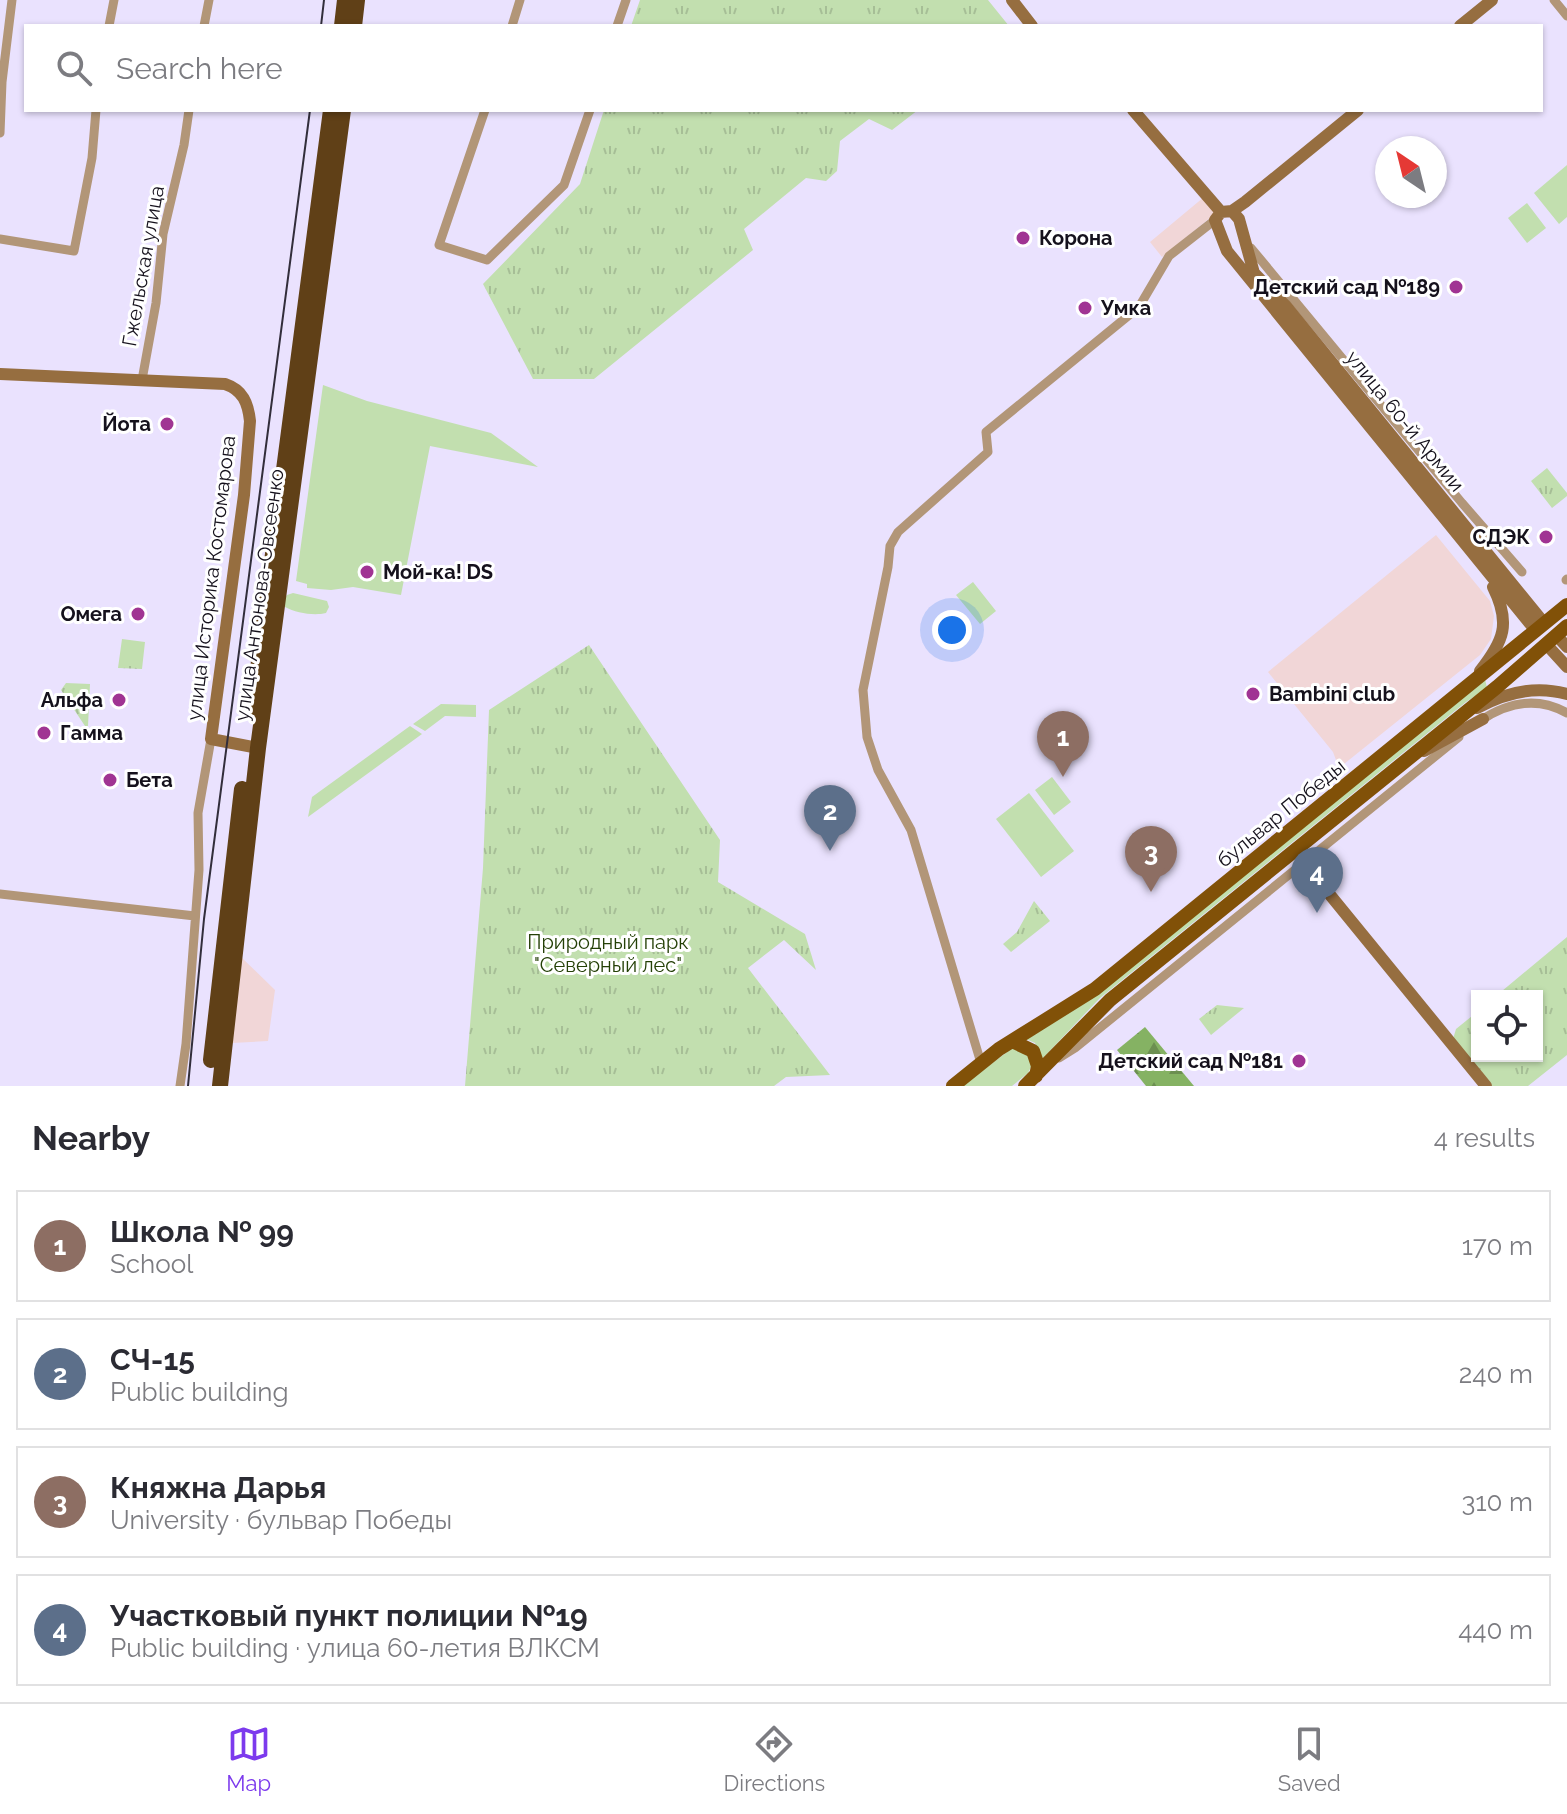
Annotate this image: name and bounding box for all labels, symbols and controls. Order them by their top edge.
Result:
search box [24,24,1543,112]
icon: search [52,46,96,90]
text: Search here [116,51,283,86]
north arrow [1375,136,1447,208]
street label: Гжельская улица [117,184,169,348]
place label: Корона [1039,226,1113,250]
marker: Корона [1014,229,1032,247]
place label: Детский сад №189 [1253,275,1440,299]
marker: Детский сад №189 [1447,278,1465,296]
place label: Умка [1100,296,1151,320]
marker: Умка [1076,299,1094,317]
street label: улица 60-й Армии [1341,346,1469,496]
place label: Йота [102,412,151,436]
marker: Йота [158,415,176,433]
street label: улица Историка Костомарова [182,434,240,722]
street label: улица Антонова-Овсеенко [229,467,289,723]
place label: СДЭК [1473,525,1530,549]
marker: СДЭК [1537,528,1555,546]
place label: Мой-ка! DS [383,560,493,584]
marker: Мой-ка! DS [358,563,376,581]
place label: Омега [60,602,122,626]
marker: Омега [129,605,147,623]
your location [932,610,972,650]
place label: Bambini club [1269,682,1395,706]
marker: Bambini club [1244,685,1262,703]
place label: Альфа [41,688,103,712]
marker: Альфа [110,691,128,709]
pin: 1 [1037,711,1089,777]
place label: Гамма [60,721,123,745]
marker: Гамма [35,724,53,742]
street label: бульвар Победы [1212,754,1350,872]
place label: Бета [126,768,173,792]
marker: Бета [101,771,119,789]
pin: 2 [804,785,856,851]
pin: 3 [1125,826,1177,892]
pin: 4 [1291,847,1343,913]
park label: Природный парк "Северный лес" [527,930,689,977]
map controls [1471,990,1543,1062]
button: locate [1471,990,1543,1062]
place label: Детский сад №181 [1098,1049,1283,1073]
marker: Детский сад №181 [1290,1052,1308,1070]
text: Nearby [32,1118,150,1158]
text: 4 results [1434,1123,1535,1153]
text: Школа № 99 [110,1214,294,1249]
text: 1 [54,1231,66,1261]
text: 170 m [1462,1231,1533,1261]
text: School [110,1249,193,1279]
text: СЧ-15 [110,1342,195,1377]
text: 2 [53,1359,67,1389]
text: 240 m [1459,1359,1533,1389]
text: Public building [110,1377,289,1407]
text: Княжна Дарья [110,1470,326,1505]
text: 3 [53,1487,67,1517]
text: 310 m [1462,1487,1533,1517]
text: University · бульвар Победы [110,1505,452,1535]
text: Участковый пункт полиции №19 [110,1598,588,1633]
text: 4 [53,1615,67,1645]
text: 440 m [1458,1615,1533,1645]
text: Public building · улица 60-летия ВЛКСМ [110,1633,600,1663]
tab: Map [226,1722,271,1796]
tab: Directions [724,1722,825,1796]
tab: Saved [1278,1722,1341,1796]

